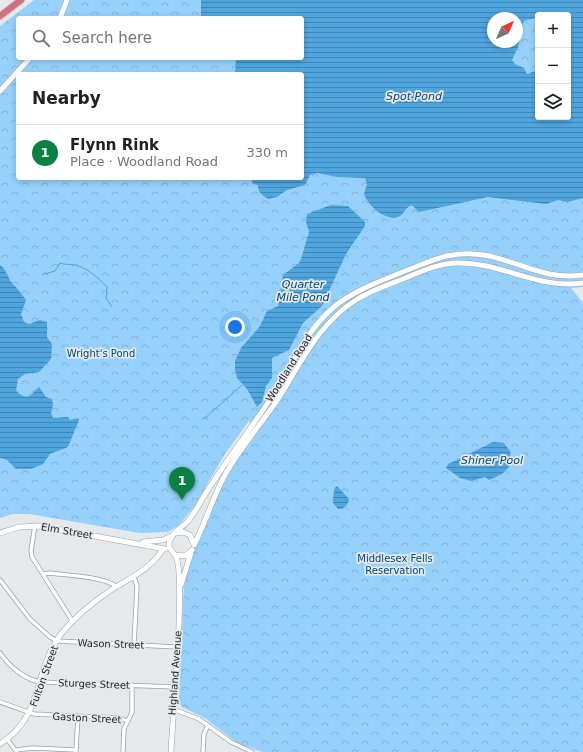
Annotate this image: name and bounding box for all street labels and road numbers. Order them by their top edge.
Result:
street label: Woodland Road [264,332,314,404]
street label: Elm Street [40,521,94,541]
street label: Highland Avenue [167,630,183,716]
street label: Wason Street [78,637,145,651]
street label: Fulton Street [28,644,60,708]
street label: Sturges Street [58,677,130,691]
street label: Gaston Street [52,711,122,725]

